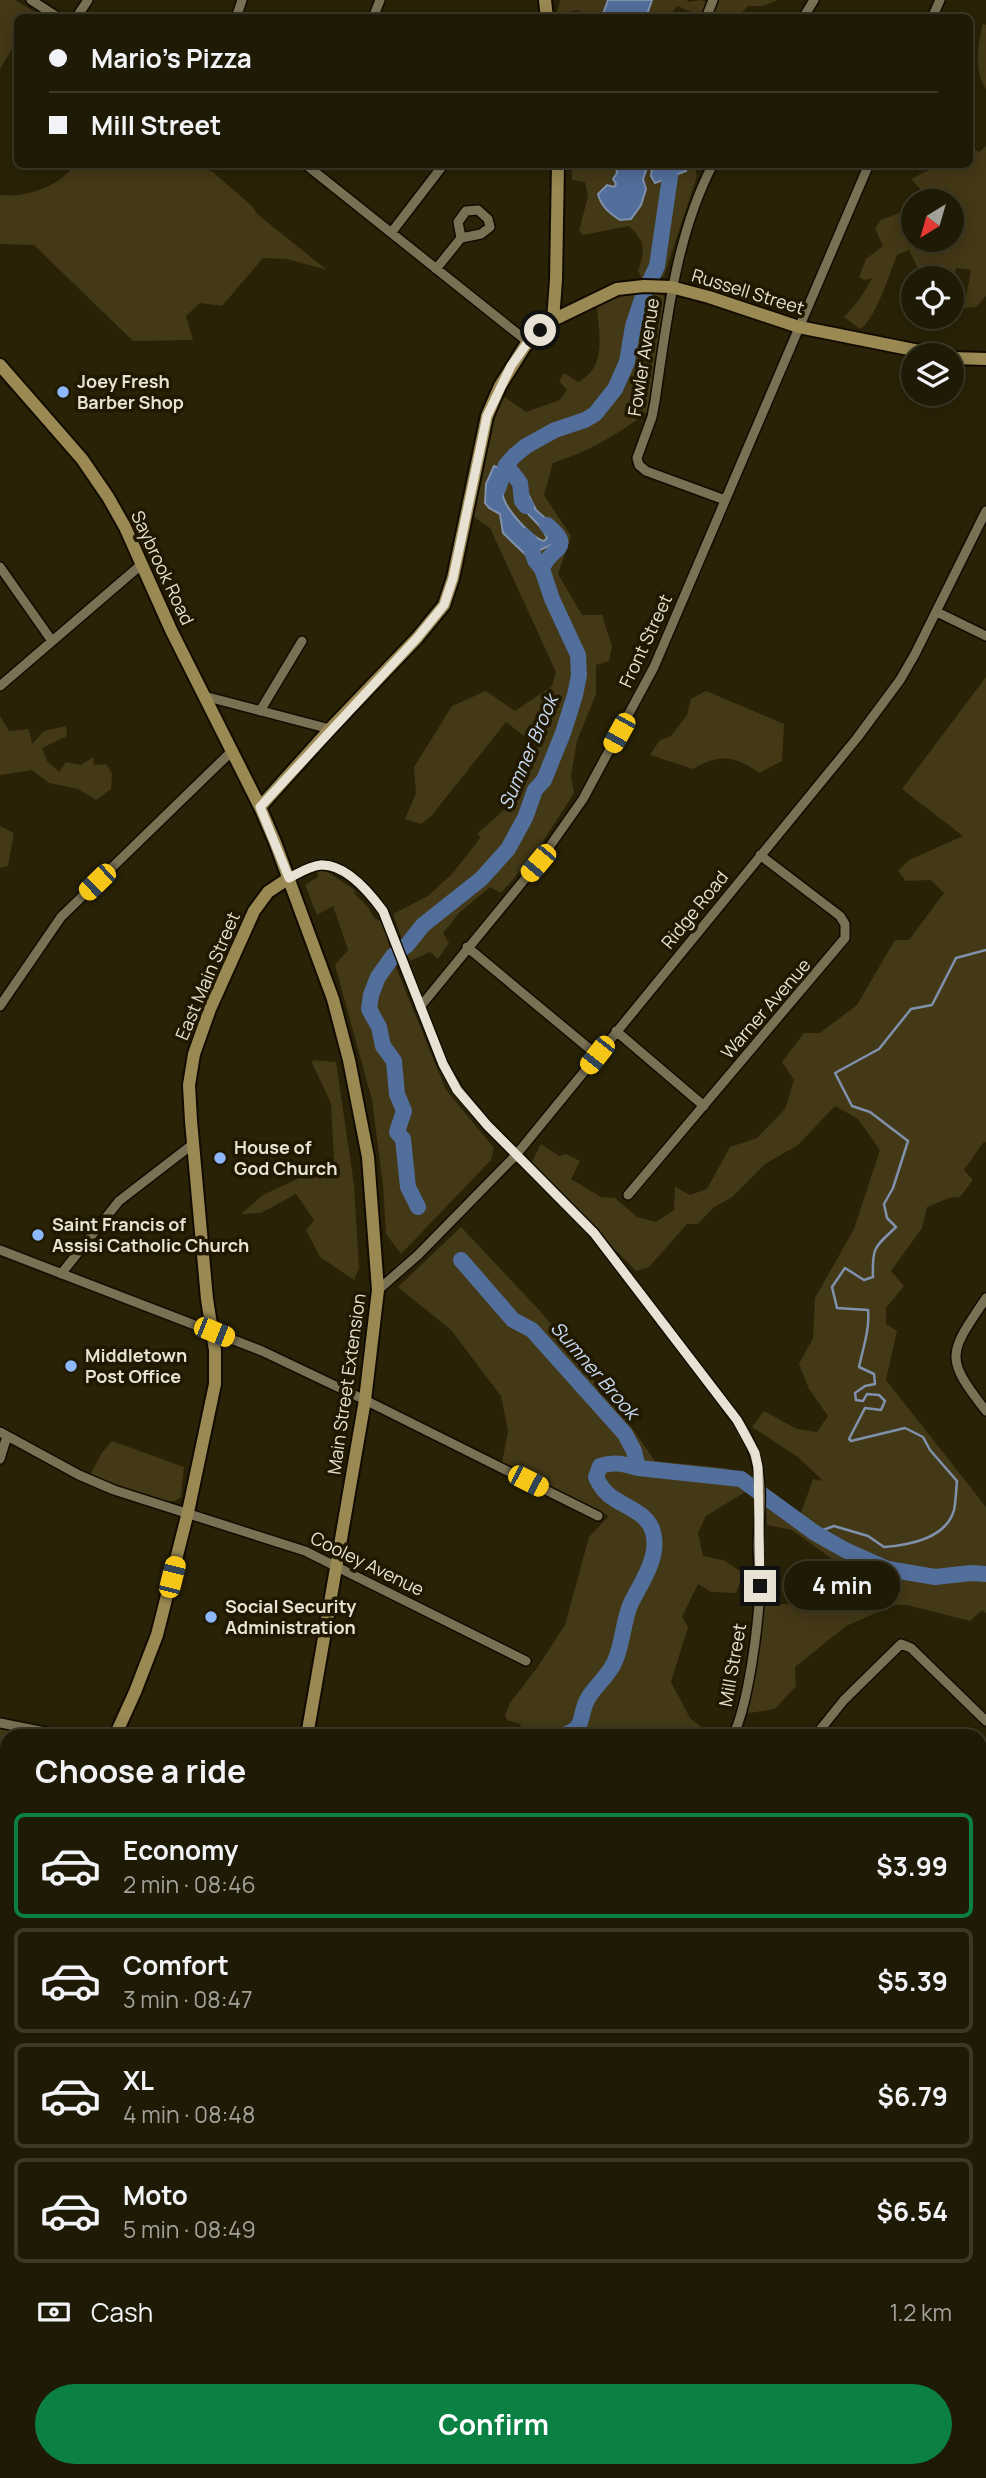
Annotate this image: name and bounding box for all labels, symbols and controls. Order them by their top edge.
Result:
text: Mario's Pizza [91,40,252,76]
text: Mill Street [91,107,221,143]
north arrow [901,189,964,252]
map controls [901,189,964,406]
street label: Russell Street [689,263,807,320]
button: locate [901,266,964,329]
street label: Fowler Avenue [622,296,664,418]
route start [524,314,556,346]
button: layers [901,343,964,406]
place label: Joey Fresh Barber Shop [77,369,184,414]
marker: Joey Fresh Barber Shop [55,384,71,400]
street label: Saybrook Road [126,507,200,629]
street label: Front Street [613,590,677,691]
water label: Sumner Brook [492,688,565,813]
car [600,710,639,756]
car [517,840,560,886]
car [75,860,120,904]
street label: Ridge Road [655,865,733,953]
street label: East Main Street [169,908,245,1043]
street label: Warner Avenue [715,953,815,1064]
car [576,1032,619,1078]
place label: House of God Church [234,1135,337,1180]
marker: House of God Church [212,1150,228,1166]
place label: Saint Francis of Assisi Catholic Church [52,1212,249,1257]
marker: Saint Francis of Assisi Catholic Church [30,1227,46,1243]
street label: Main Street Extension [321,1292,371,1476]
car [191,1314,238,1350]
water label: Sumner Brook [545,1315,647,1427]
place label: Middletown Post Office [85,1343,187,1388]
marker: Middletown Post Office [63,1358,79,1374]
car [505,1462,552,1500]
street label: Cooley Avenue [307,1525,428,1601]
car [157,1554,188,1600]
callout: 4 min [784,1562,900,1610]
text: 4 min [812,1569,872,1601]
route end [744,1570,776,1602]
place label: Social Security Administration [225,1594,356,1639]
marker: Social Security Administration [203,1609,219,1625]
street label: Mill Street [713,1621,751,1708]
text: Choose a ride [35,1749,246,1793]
text: Economy [123,1832,238,1868]
icon: car [39,1834,102,1897]
text: $3.99 [876,1848,948,1884]
text: 2 min · 08:46 [123,1868,256,1900]
text: Comfort [123,1947,229,1983]
icon: car [39,1949,102,2012]
text: $5.39 [877,1963,948,1999]
text: 3 min · 08:47 [123,1983,253,2015]
text: XL [123,2062,154,2098]
icon: car [39,2064,102,2127]
text: $6.79 [878,2078,948,2114]
text: 4 min · 08:48 [123,2098,255,2130]
text: Moto [123,2177,188,2213]
icon: car [39,2179,102,2242]
text: $6.54 [877,2193,948,2229]
text: 5 min · 08:49 [123,2213,256,2245]
icon: cash [35,2293,73,2331]
text: Cash [91,2294,153,2330]
text: 1.2 km [889,2296,952,2328]
button: Confirm [35,2384,952,2464]

